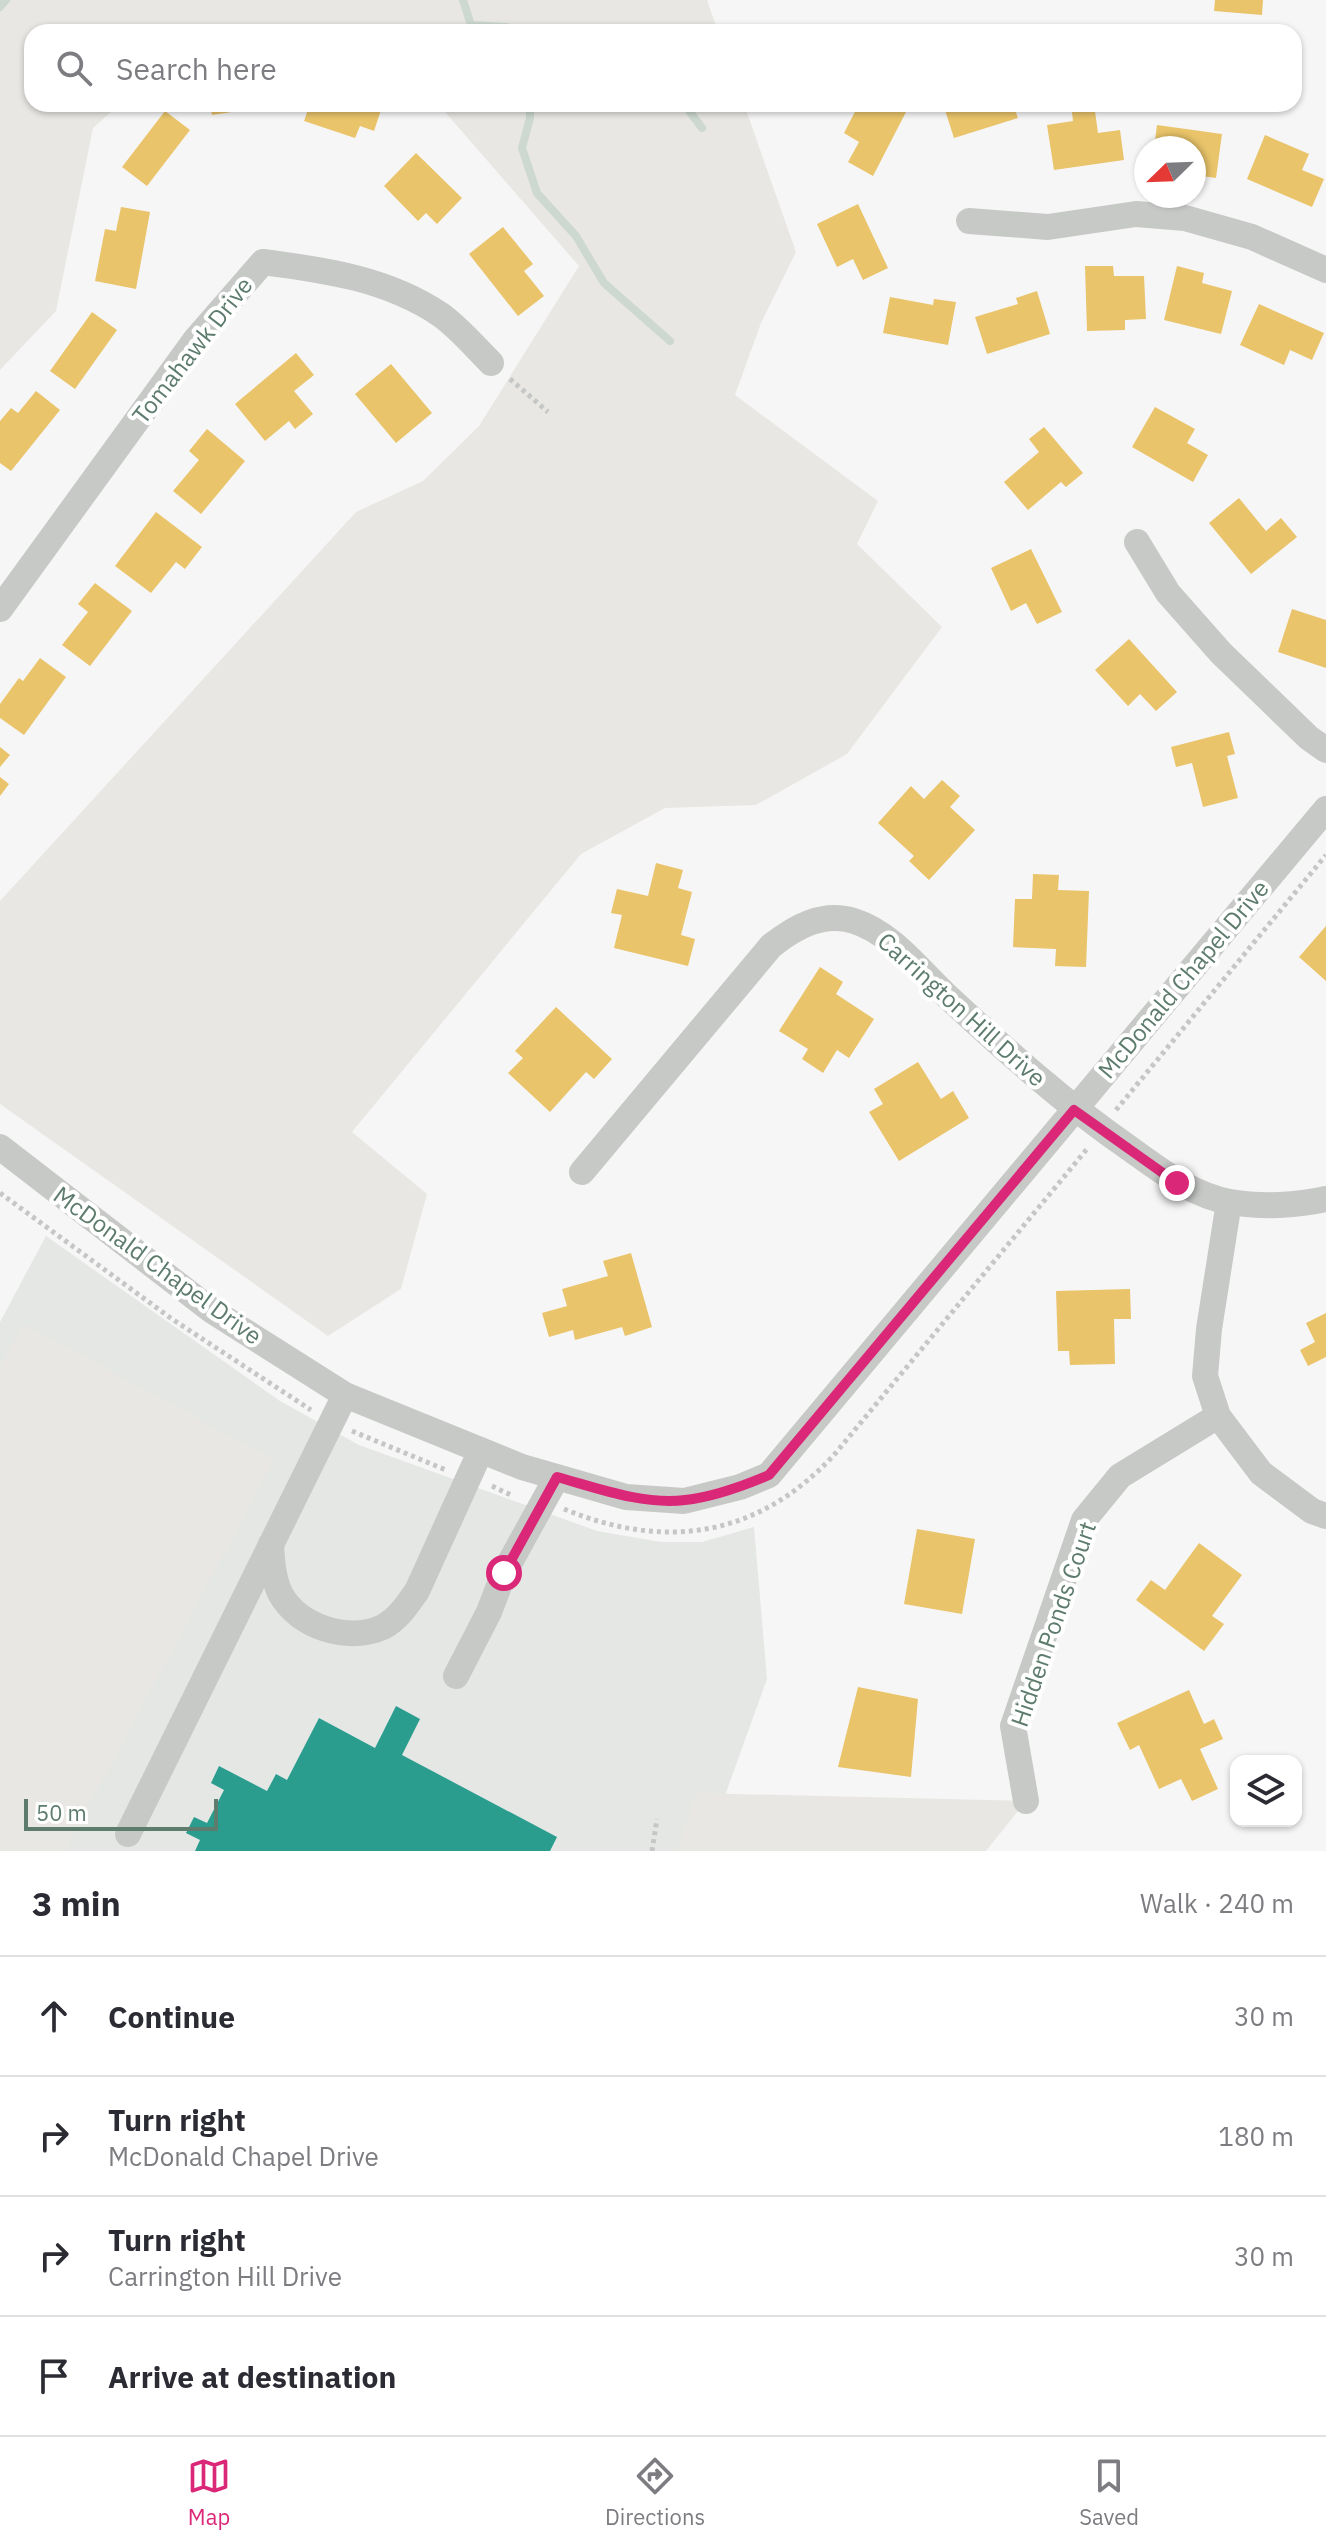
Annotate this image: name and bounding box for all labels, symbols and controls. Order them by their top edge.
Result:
search box [24,24,1302,112]
icon: search [52,46,96,90]
text: Search here [116,49,277,88]
north arrow [1134,136,1206,208]
street label: Tomahawk Drive [125,270,259,430]
street label: McDonald Chapel Drive [1090,873,1276,1085]
street label: Carrington Hill Drive [871,925,1053,1093]
route end [1159,1165,1195,1201]
street label: McDonald Chapel Drive [47,1179,269,1351]
street label: Hidden Ponds Court [1003,1517,1103,1731]
route start [486,1555,522,1591]
map controls [1230,1755,1302,1827]
button: layers [1230,1755,1302,1827]
scale bar [24,1795,218,1831]
text: 50 m [36,1798,87,1827]
text: 3 min [32,1881,121,1925]
text: Walk · 240 m [1140,1886,1294,1920]
icon: ahead [32,1994,76,2038]
text: Continue [108,1997,235,2036]
text: 30 m [1234,1999,1294,2033]
text: Turn right [108,2100,246,2139]
icon: right [32,2114,76,2158]
text: 180 m [1218,2119,1294,2153]
text: McDonald Chapel Drive [108,2139,379,2173]
text: Turn right [108,2220,246,2259]
icon: right [32,2234,76,2278]
text: 30 m [1234,2239,1294,2273]
text: Carrington Hill Drive [108,2259,342,2293]
icon: arrive [32,2354,76,2398]
text: Arrive at destination [108,2357,396,2396]
tab: Map [187,2454,231,2531]
tab: Directions [605,2454,705,2531]
tab: Saved [1079,2454,1139,2531]

